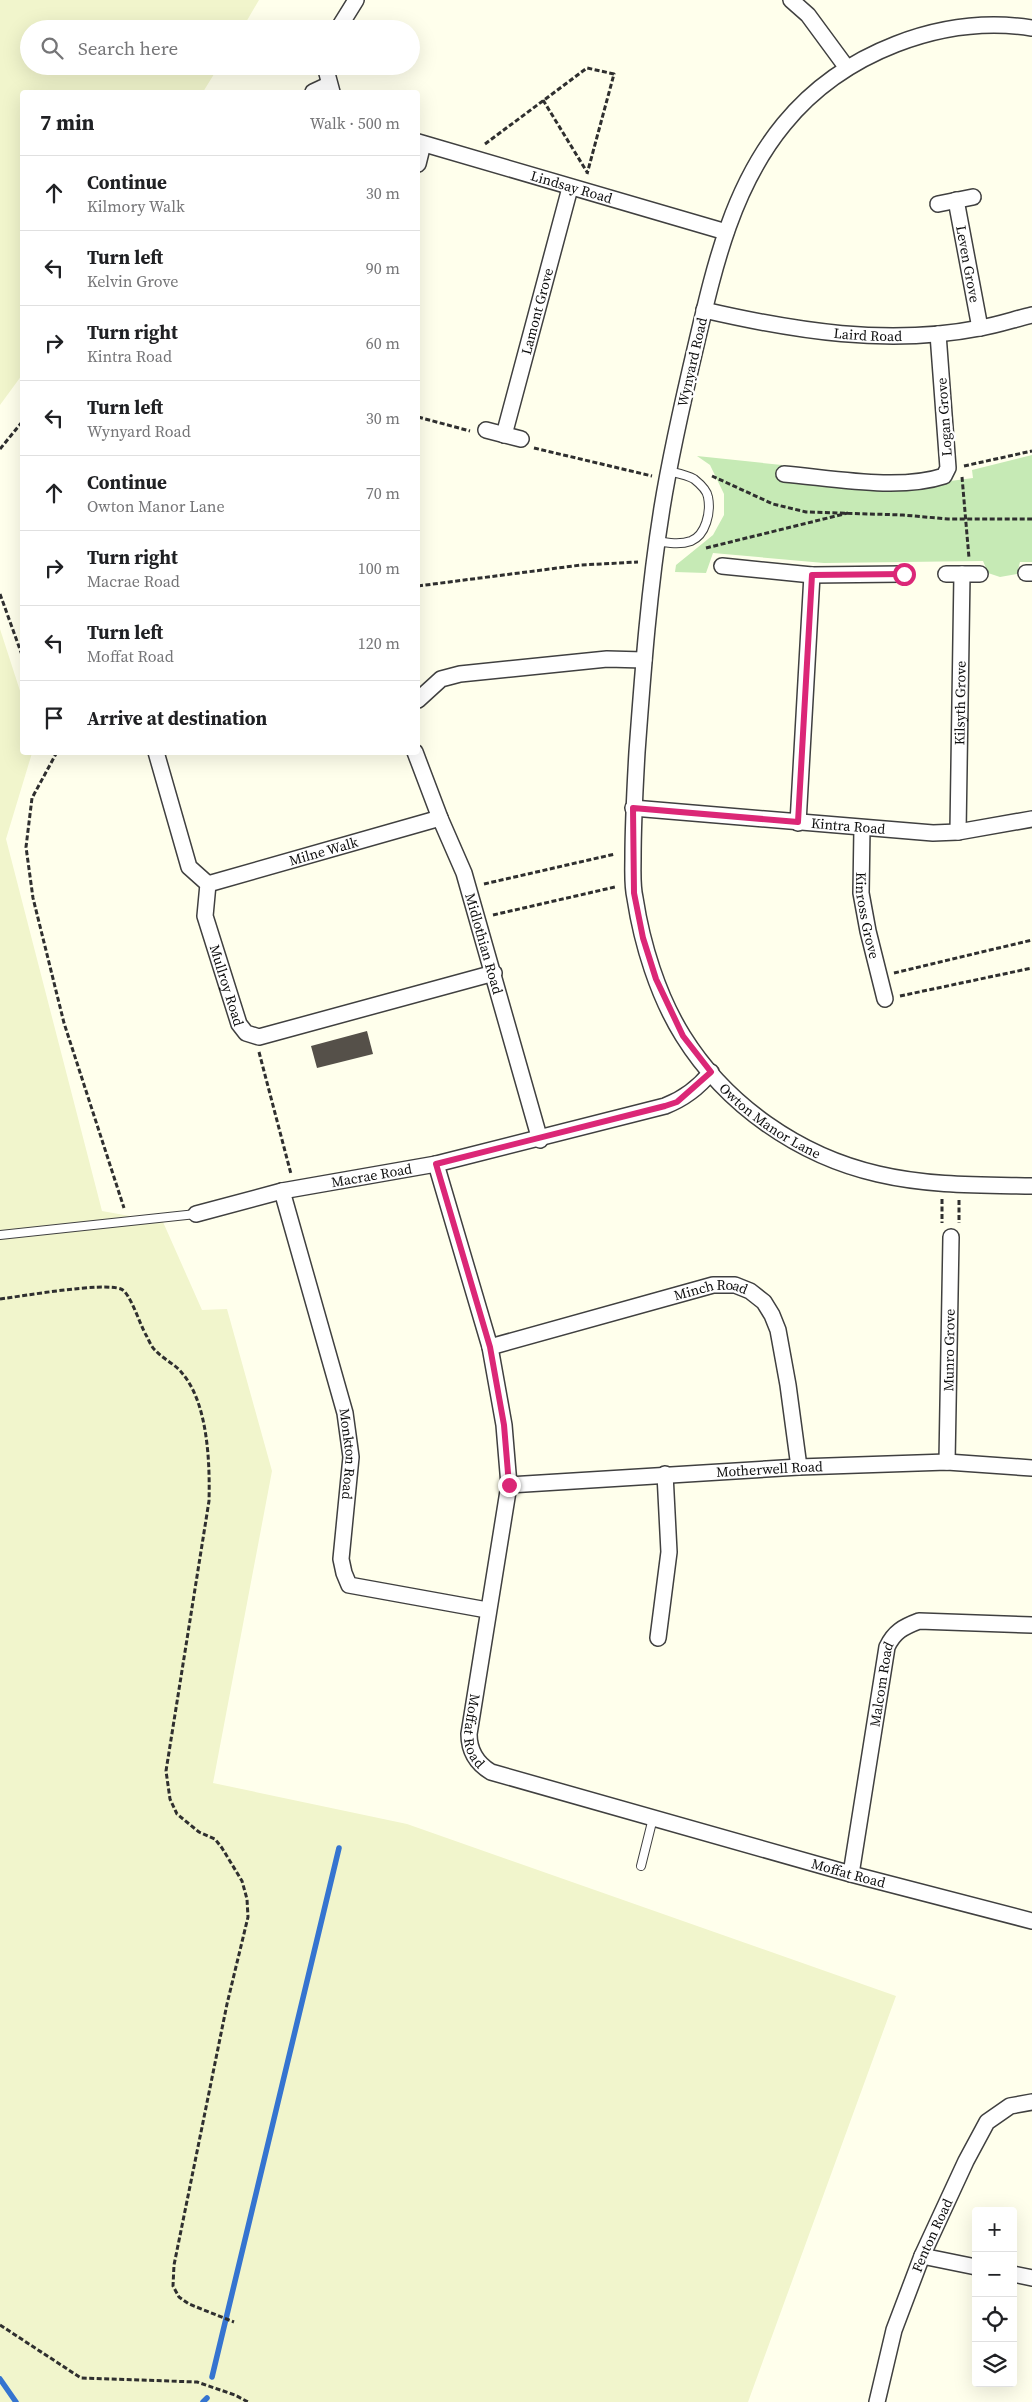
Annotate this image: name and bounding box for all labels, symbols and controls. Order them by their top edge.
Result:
search box [20,20,420,75]
icon: search [38,34,66,62]
text: Search here [78,35,178,61]
text: 7 min [40,108,95,137]
text: Walk · 500 m [310,112,400,134]
street label: Lindsay Road [528,165,615,208]
text: Continue [87,169,167,195]
icon: ahead [40,179,68,207]
text: 30 m [366,182,400,204]
text: Kilmory Walk [87,195,185,217]
street label: Leven Grove [951,224,985,304]
text: Turn left [87,244,163,270]
icon: left [40,254,68,282]
text: 90 m [366,257,400,279]
street label: Lamont Grove [516,266,558,357]
text: Kelvin Grove [87,270,178,292]
street label: Wynyard Road [672,315,712,409]
text: Turn right [87,319,178,345]
street label: Laird Road [833,323,902,346]
icon: right [40,329,68,357]
text: 60 m [366,332,400,354]
text: Kintra Road [87,345,172,367]
street label: Logan Grove [931,377,957,457]
text: Turn left [87,394,163,420]
icon: left [40,404,68,432]
text: 30 m [366,407,400,429]
text: Wynyard Road [87,420,191,442]
text: Continue [87,469,167,495]
icon: ahead [40,479,68,507]
text: 70 m [366,482,400,504]
text: Owton Manor Lane [87,495,225,517]
text: Turn right [87,544,178,570]
icon: right [40,554,68,582]
text: 100 m [358,557,400,579]
route start [893,563,916,586]
text: Macrae Road [87,570,180,592]
text: Turn left [87,619,163,645]
icon: left [40,629,68,657]
text: 120 m [358,632,400,654]
text: Moffat Road [87,645,174,667]
street label: Kilsyth Grove [949,661,971,745]
icon: arrive [40,704,68,732]
text: Arrive at destination [87,705,267,731]
street label: Kintra Road [810,813,886,839]
street label: Milne Walk [287,832,361,870]
street label: Kinross Grove [851,872,885,961]
street label: Midlothian Road [460,891,508,997]
street label: Mullroy Road [205,942,249,1029]
street label: Owton Manor Lane [715,1078,824,1163]
street label: Macrae Road [330,1158,413,1192]
street label: Minch Road [672,1275,751,1305]
street label: Munro Grove [938,1308,960,1392]
street label: Monkton Road [334,1407,361,1501]
street label: Motherwell Road [716,1456,823,1482]
route end [498,1474,521,1497]
street label: Malcom Road [864,1638,898,1728]
street label: Moffat Road [459,1692,490,1773]
street label: Moffat Road [809,1853,888,1893]
street label: Fenton Road [907,2195,957,2275]
map controls [972,2207,1017,2387]
button: + [972,2207,1017,2252]
button: − [972,2252,1017,2297]
button: locate [972,2297,1017,2342]
button: layers [972,2342,1017,2387]

